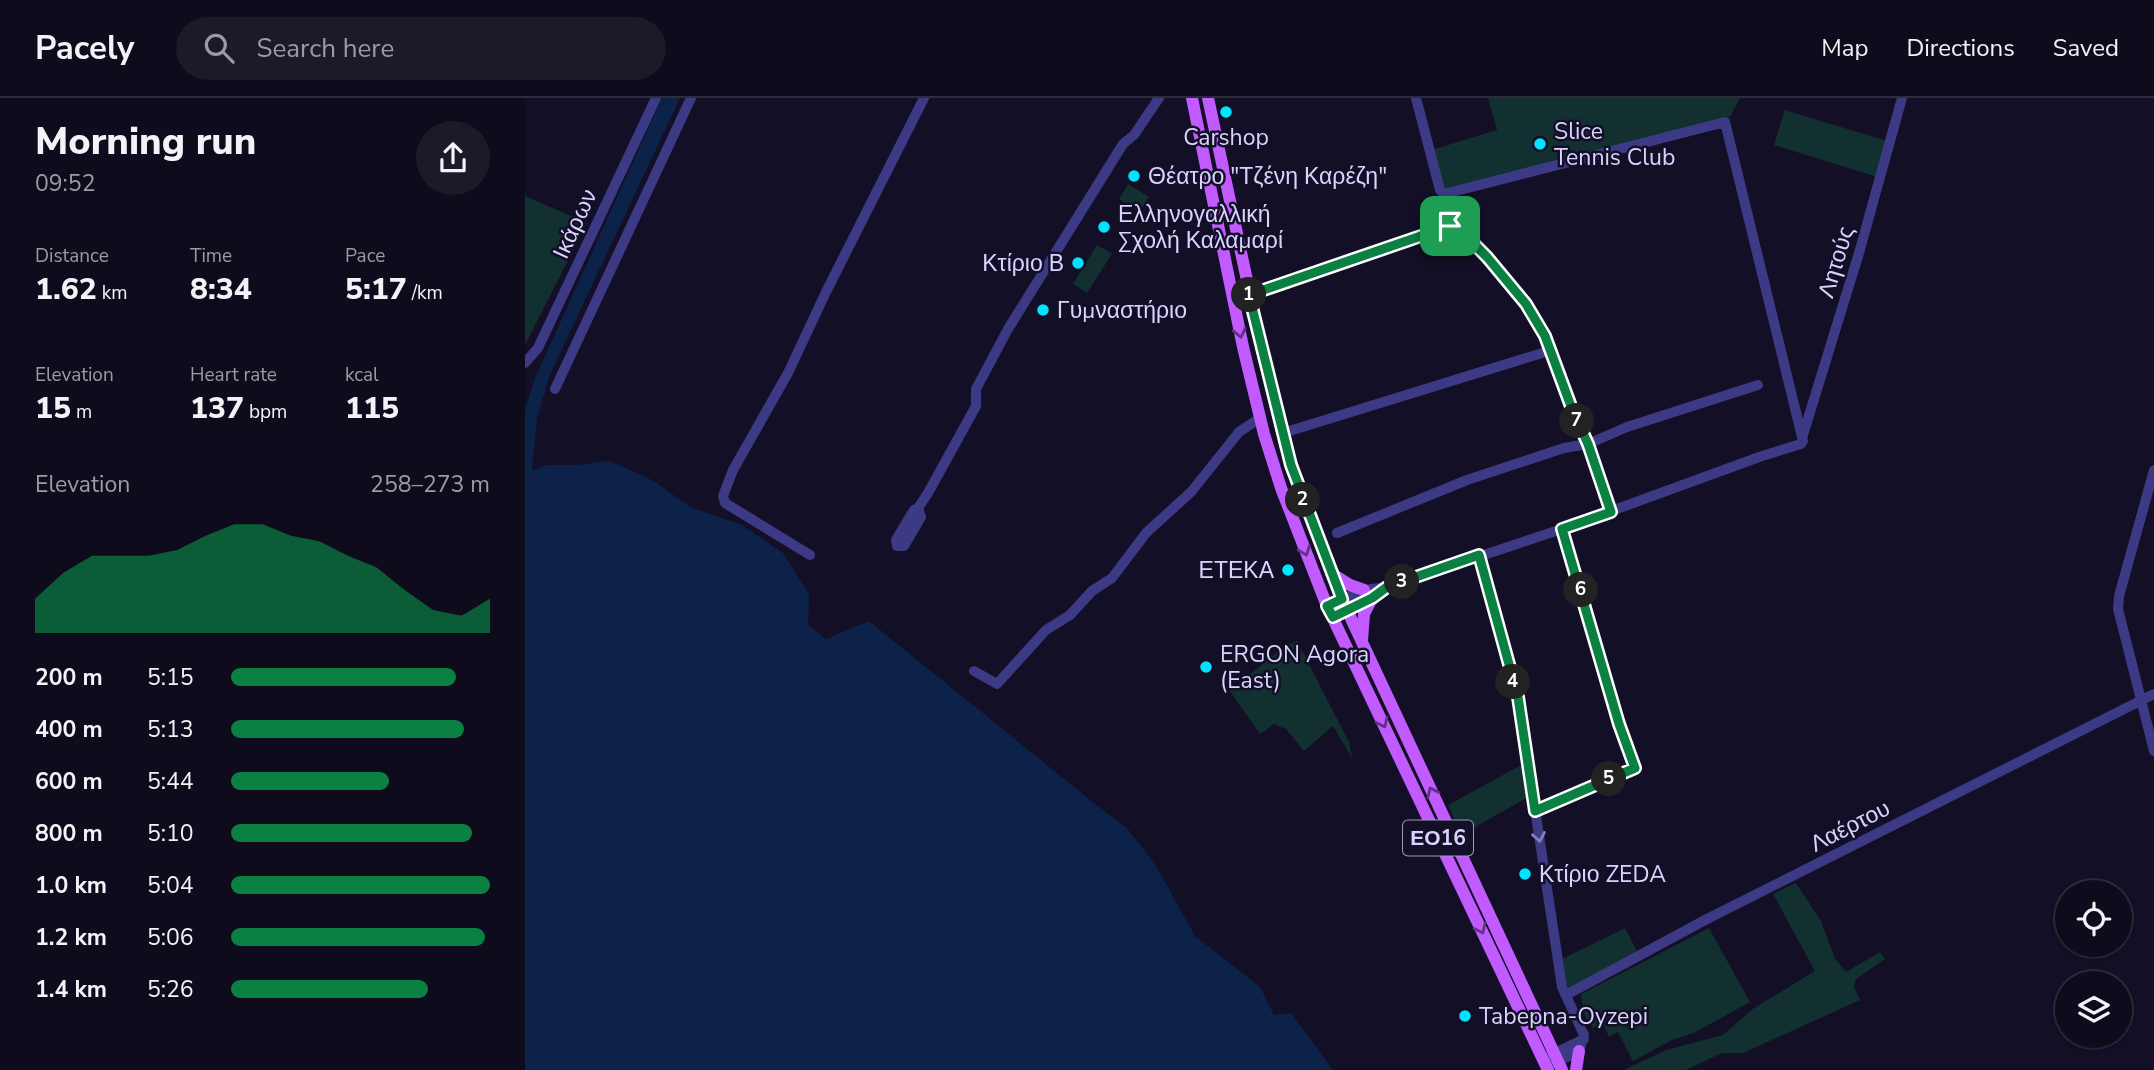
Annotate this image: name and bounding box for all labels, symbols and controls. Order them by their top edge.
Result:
search box [176,17,666,80]
text: Pacely [35,26,134,71]
icon: search [200,29,238,67]
text: Search here [256,31,394,66]
text: Map [1821,32,1868,64]
text: Directions [1906,32,2015,64]
text: Saved [2053,32,2119,64]
marker: Carshop [1218,104,1234,120]
text: Morning run [35,116,256,167]
place label: Slice Tennis Club [1554,116,1675,173]
button: share [416,121,490,195]
place label: Carshop [1183,122,1269,153]
marker: Slice Tennis Club [1532,136,1548,152]
place label: Θέατρο "Τζένη Καρέζη" [1148,161,1387,192]
text: 09:52 [35,168,95,199]
marker: Θέατρο "Τζένη Καρέζη" [1126,168,1142,184]
street label: Ικάρων [545,184,605,264]
pin [1420,196,1480,256]
place label: Ελληνογαλλική Σχολή Καλαμαρί [1118,199,1283,256]
icon: arrive [1431,207,1469,245]
marker: Ελληνογαλλική Σχολή Καλαμαρί [1096,219,1112,235]
street label: Λητούς [1810,222,1862,302]
text: Distance [35,243,109,269]
text: Time [190,243,232,269]
text: Pace [345,243,385,269]
place label: Κτίριο Β [982,248,1064,279]
marker: Κτίριο Β [1070,255,1086,271]
text: 1.62 [35,269,97,310]
text: 8:34 [190,269,252,310]
text: 5:17 [345,269,407,310]
pin: 1 [1231,278,1267,312]
text: km [97,280,127,306]
text: /km [407,280,443,306]
text: 1 [1243,281,1254,307]
place label: Γυμναστήριο [1057,295,1187,326]
marker: Γυμναστήριο [1035,302,1051,318]
one-way arrow [1232,327,1247,339]
text: Elevation [35,362,114,388]
text: Heart rate [190,362,277,388]
text: kcal [345,362,379,388]
text: 15 [35,388,71,429]
text: 137 [190,388,244,429]
text: 115 [345,388,399,429]
text: m [71,399,92,425]
text: bpm [244,399,287,425]
pin: 7 [1559,404,1595,438]
text: 7 [1571,407,1582,433]
text: Elevation [35,469,130,500]
text: 258–273 m [370,469,490,500]
pin: 2 [1285,482,1321,518]
text: 2 [1297,486,1308,512]
one-way arrow [1296,544,1310,556]
place label: ΕΤΕΚΑ [1199,555,1275,586]
marker: ΕΤΕΚΑ [1280,562,1296,578]
pin: 3 [1385,564,1419,600]
text: 3 [1396,568,1407,594]
pin: 6 [1563,573,1599,608]
text: 6 [1575,576,1586,602]
place label: ERGON Agora (East) [1220,639,1369,696]
marker: ERGON Agora (East) [1198,659,1214,675]
text: 200 m [35,662,103,693]
text: 5:15 [147,662,194,693]
pin: 4 [1495,664,1531,700]
text: 4 [1507,668,1518,694]
text: 400 m [35,714,103,745]
text: 5:13 [147,714,194,745]
one-way arrow [1375,716,1389,728]
pin: 5 [1591,762,1627,796]
text: 5 [1603,765,1614,791]
text: 600 m [35,766,103,797]
text: 5:44 [147,766,194,797]
one-way arrow [1426,787,1440,799]
street label: Λαέρτου [1805,793,1895,859]
text: 800 m [35,818,103,849]
text: 5:10 [147,818,194,849]
road number: ΕΟ16 [1403,820,1473,856]
one-way arrow [1531,831,1546,843]
place label: Κτίριο ZEDA [1539,859,1666,890]
marker: Κτίριο ZEDA [1517,866,1533,882]
text: 1.0 km [35,870,107,901]
text: 5:04 [147,870,194,901]
map controls [2055,880,2132,1048]
button: locate [2055,880,2132,957]
one-way arrow [1472,921,1486,934]
text: 1.2 km [35,922,107,953]
text: 5:06 [147,922,194,953]
button: layers [2055,971,2132,1048]
text: 1.4 km [35,974,107,1005]
text: 5:26 [147,974,194,1005]
place label: Tabepna-Oyzepi [1479,1001,1648,1032]
marker: Tabepna-Oyzepi [1457,1008,1473,1024]

